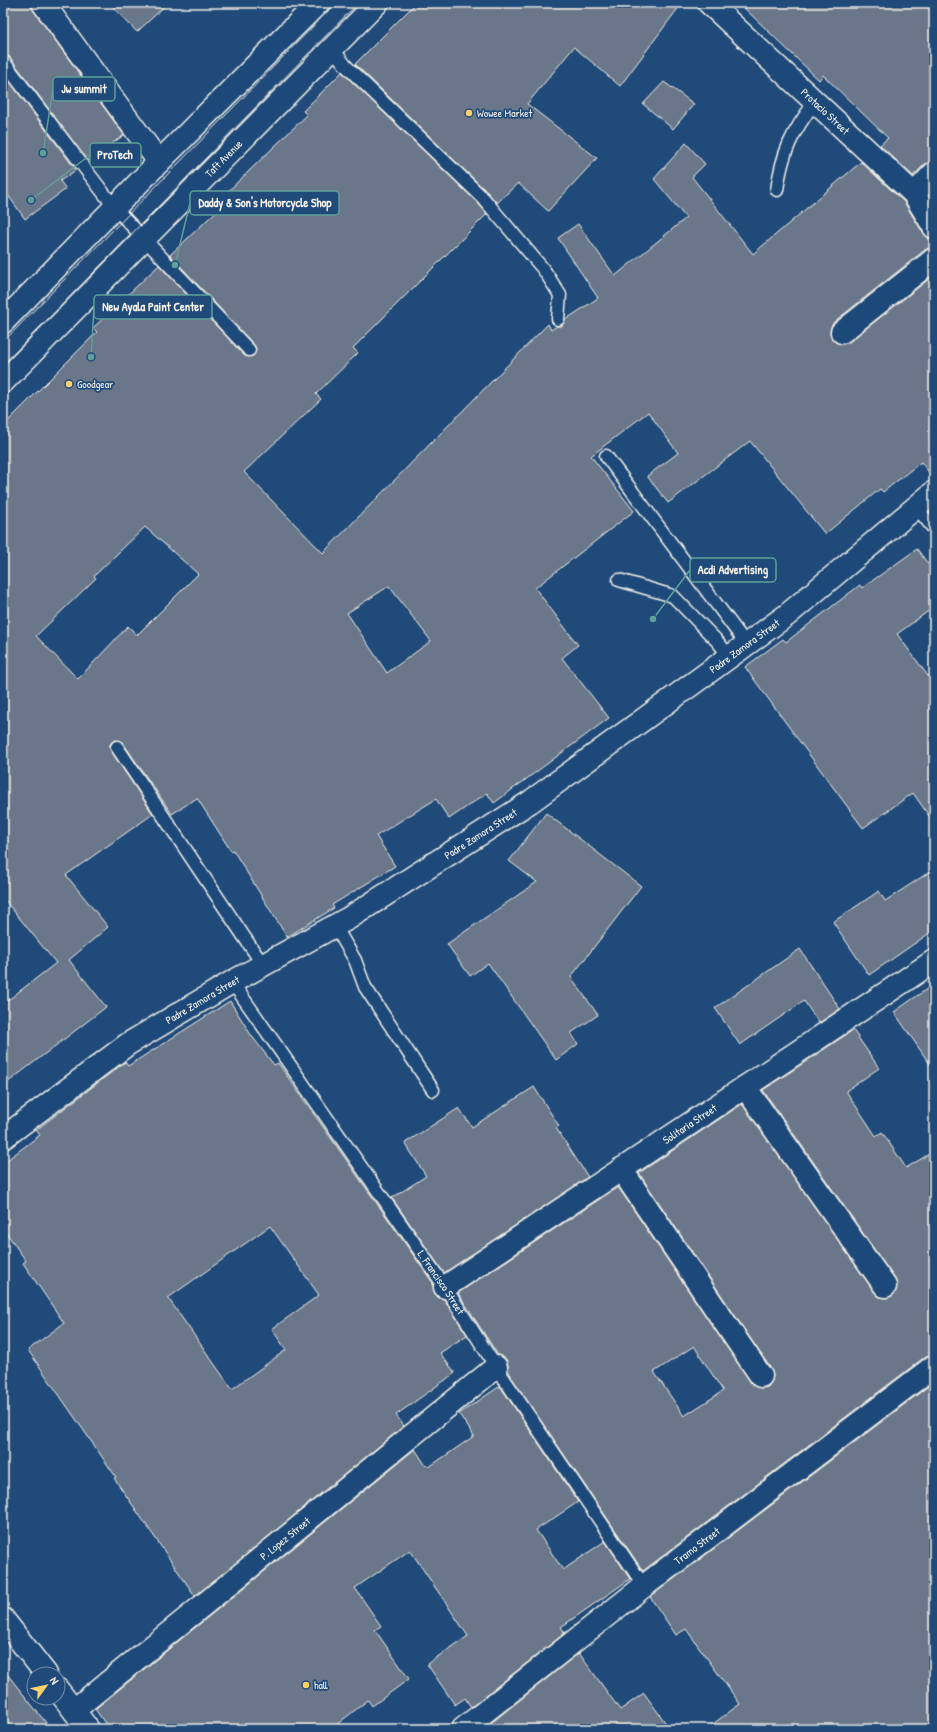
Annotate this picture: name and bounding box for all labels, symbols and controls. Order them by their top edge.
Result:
callout: Jw summit [53,77,115,101]
text: Jw summit [61,80,108,97]
street label: Protacio Street [798,85,853,138]
place label: Wowee Market [477,106,533,120]
marker: Wowee Market [464,108,474,118]
street label: Taft Avenue [202,136,246,180]
callout: ProTech [90,143,141,167]
text: ProTech [97,146,134,163]
callout: Daddy & Son's Motorcycle Shop [190,191,339,215]
text: Daddy & Son's Motorcycle Shop [198,194,332,212]
callout: New Ayala Paint Center [94,295,212,319]
text: New Ayala Paint Center [102,298,204,316]
place label: Goodgear [77,377,114,391]
marker: Goodgear [64,379,74,389]
callout: Acdi Advertising [690,558,776,582]
text: Acdi Advertising [698,561,769,579]
street label: Padre Zamora Street [706,616,783,676]
street label: Padre Zamora Street [441,805,520,862]
street label: Padre Zamora Street [163,972,242,1027]
street label: Solitaria Street [660,1101,720,1147]
street label: L. Francisco Street [414,1247,468,1317]
street label: P. Lopez Street [257,1514,313,1563]
street label: Tramo Street [671,1524,723,1568]
north arrow [26,1666,66,1706]
text: N [47,1674,62,1687]
place label: hall [314,1678,328,1692]
marker: hall [301,1680,311,1690]

